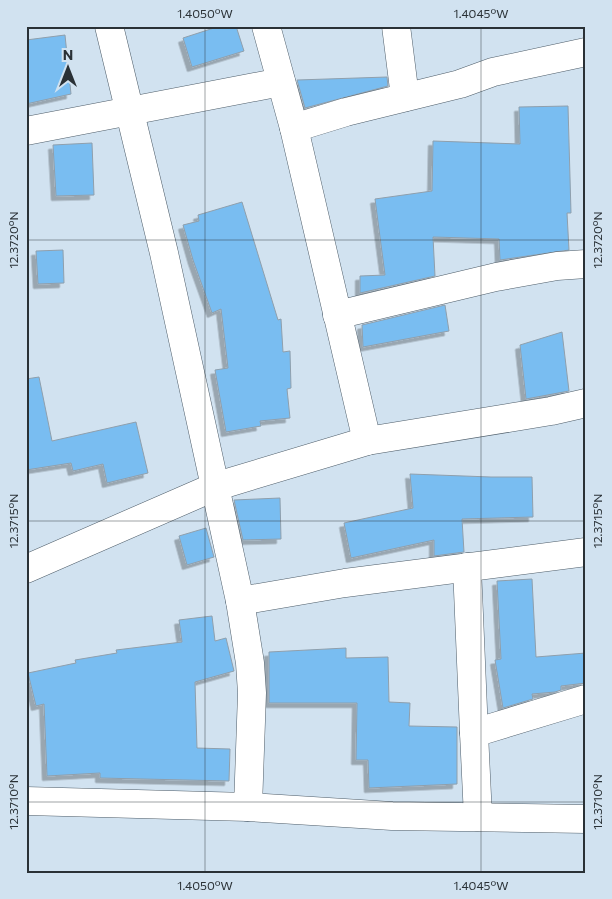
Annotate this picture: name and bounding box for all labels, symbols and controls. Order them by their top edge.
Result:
text: 1.4050°W [177,6,233,20]
text: 1.4045°W [454,6,508,20]
north arrow [42,42,92,92]
text: N [63,46,73,63]
text: 12.3720°N [6,212,20,268]
text: 12.3720°N [590,212,604,268]
text: 12.3715°N [6,494,20,548]
text: 12.3715°N [590,494,604,548]
text: 12.3710°N [6,774,20,830]
text: 12.3710°N [590,774,604,830]
text: 1.4050°W [177,878,233,892]
text: 1.4045°W [454,878,508,892]

